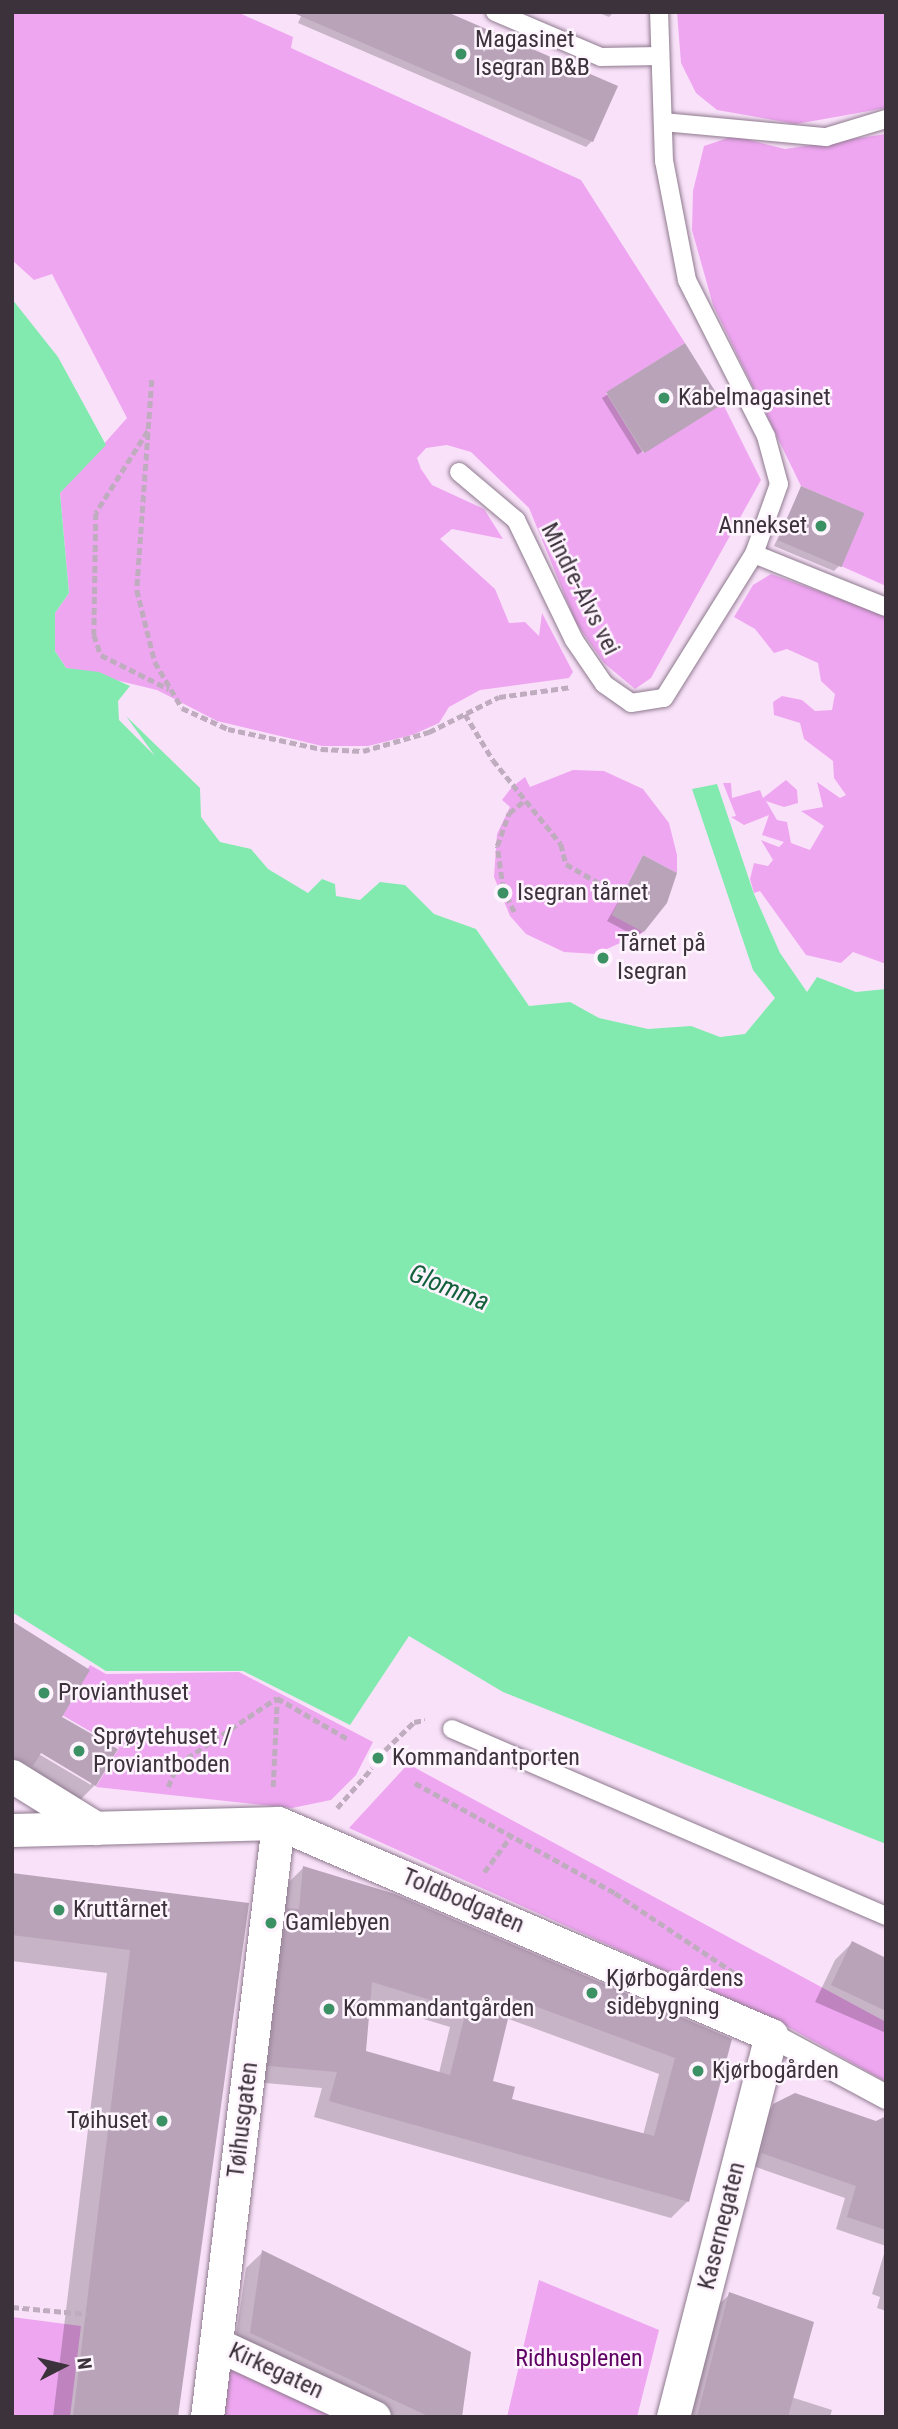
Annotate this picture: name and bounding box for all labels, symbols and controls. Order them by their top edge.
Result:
place label: Magasinet Isegran B&B [475,26,590,82]
marker: Magasinet Isegran B&B [453,46,469,62]
place label: Kabelmagasinet [678,384,831,412]
marker: Kabelmagasinet [656,390,672,406]
place label: Annekset [719,512,807,540]
street label: Mindre-Alvs vei [534,518,626,660]
marker: Annekset [813,518,829,534]
place label: Isegran tårnet [517,879,648,907]
marker: Isegran tårnet [495,885,511,901]
place label: Tårnet på Isegran [617,930,706,986]
marker: Tårnet på Isegran [595,950,611,966]
water label: Glomma [404,1258,494,1318]
place label: Provianthuset [58,1679,189,1707]
marker: Provianthuset [36,1685,52,1701]
place label: Sprøytehuset / Proviantboden [93,1723,232,1779]
marker: Sprøytehuset / Proviantboden [71,1743,87,1759]
place label: Kommandantporten [392,1744,580,1772]
marker: Kommandantporten [370,1750,386,1766]
street label: Toldbodgaten [398,1862,528,1940]
place label: Kruttårnet [73,1896,168,1924]
marker: Kruttårnet [51,1902,67,1918]
place label: Gamlebyen [285,1909,390,1937]
marker: Gamlebyen [263,1915,279,1931]
place label: Kjørbogårdens sidebygning [606,1965,744,2021]
marker: Kjørbogårdens sidebygning [584,1985,600,2001]
place label: Kommandantgården [343,1995,534,2023]
marker: Kommandantgården [321,2001,337,2017]
place label: Kjørbogården [712,2057,839,2085]
street label: Tøihusgaten [222,2061,264,2179]
marker: Kjørbogården [690,2063,706,2079]
place label: Tøihuset [67,2107,148,2135]
marker: Tøihuset [154,2113,170,2129]
street label: Kasernegaten [692,2159,752,2293]
north arrow [28,2331,98,2401]
street label: Kirkegaten [224,2337,328,2405]
park label: Ridhusplenen [515,2345,643,2373]
text: N [72,2356,96,2371]

